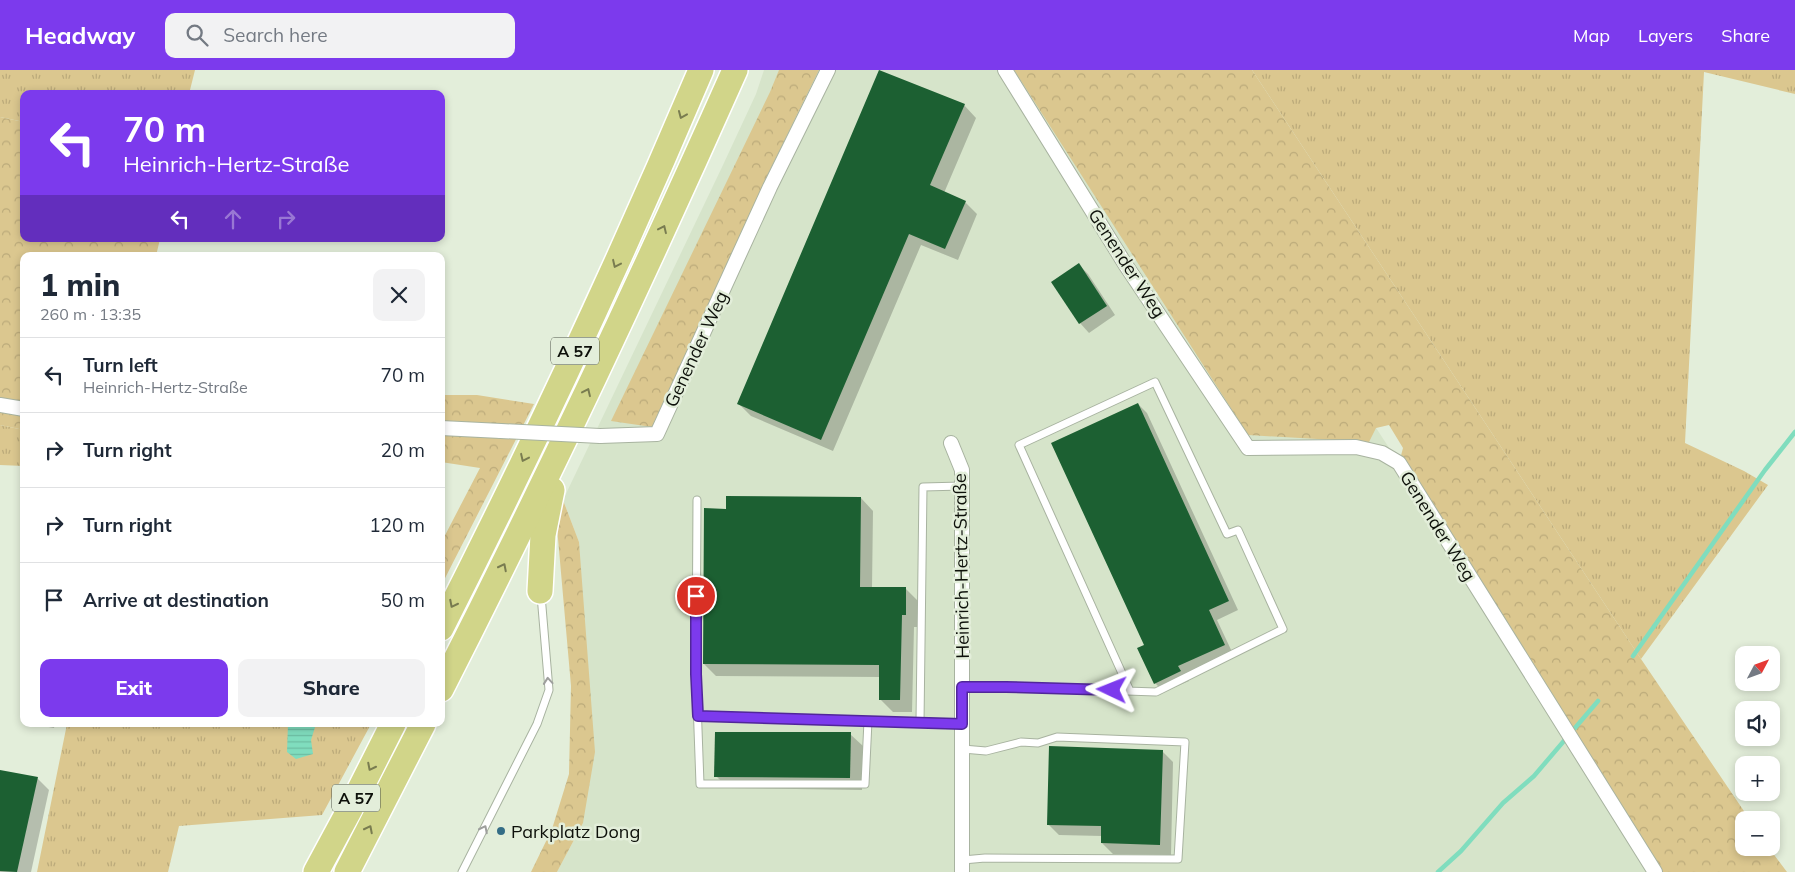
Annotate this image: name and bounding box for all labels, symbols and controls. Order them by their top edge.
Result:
search box [165,13,515,58]
text: Headway [25,20,135,50]
icon: search [183,21,211,49]
text: Search here [223,23,328,47]
text: Map [1573,24,1610,47]
text: Layers [1638,24,1693,47]
text: Share [1721,24,1770,47]
text: 70 m [123,107,206,151]
icon: left [40,110,105,175]
one-way arrow [677,110,688,119]
text: Heinrich-Hertz-Straße [123,150,349,178]
street label: Genender Weg [1083,204,1171,322]
icon: left [166,205,194,233]
icon: ahead [219,205,247,233]
icon: right [272,205,300,233]
one-way arrow [657,225,667,234]
one-way arrow [612,258,622,267]
text: 1 min [40,266,120,304]
button: close [373,269,425,321]
street label: Genender Weg [659,287,733,411]
text: 260 m · 13:35 [40,304,141,324]
road number: A 57 [551,338,599,364]
text: Turn left [83,353,158,377]
icon: left [40,361,68,389]
text: 70 m [381,363,425,387]
text: Heinrich-Hertz-Straße [83,377,248,397]
one-way arrow [581,388,591,397]
icon: right [40,436,68,464]
text: Turn right [83,438,172,462]
text: 20 m [381,438,425,462]
one-way arrow [520,453,531,462]
street label: Genender Weg [1395,467,1481,585]
street label: Heinrich-Hertz-Straße [948,473,974,659]
icon: right [40,511,68,539]
text: Turn right [83,513,172,537]
text: 120 m [369,513,425,537]
one-way arrow [497,563,507,572]
pin [675,575,717,617]
icon: arrive [682,582,710,610]
icon: arrive [40,586,68,614]
text: Arrive at destination [83,588,269,612]
text: 50 m [381,588,425,612]
one-way arrow [449,599,459,608]
north arrow [1735,646,1780,691]
map controls [1735,646,1780,856]
button: Exit [40,659,228,717]
button: Share [238,659,425,717]
position arrow [1085,663,1137,715]
one-way arrow [543,676,554,684]
button: sound [1735,701,1780,746]
button: + [1735,756,1780,801]
one-way arrow [367,762,377,771]
road number: A 57 [332,784,380,811]
button: − [1735,811,1780,856]
place label: Parkplatz Dong [511,820,640,843]
one-way arrow [363,825,373,834]
one-way arrow [478,825,488,834]
marker: Parkplatz Dong [495,825,507,837]

